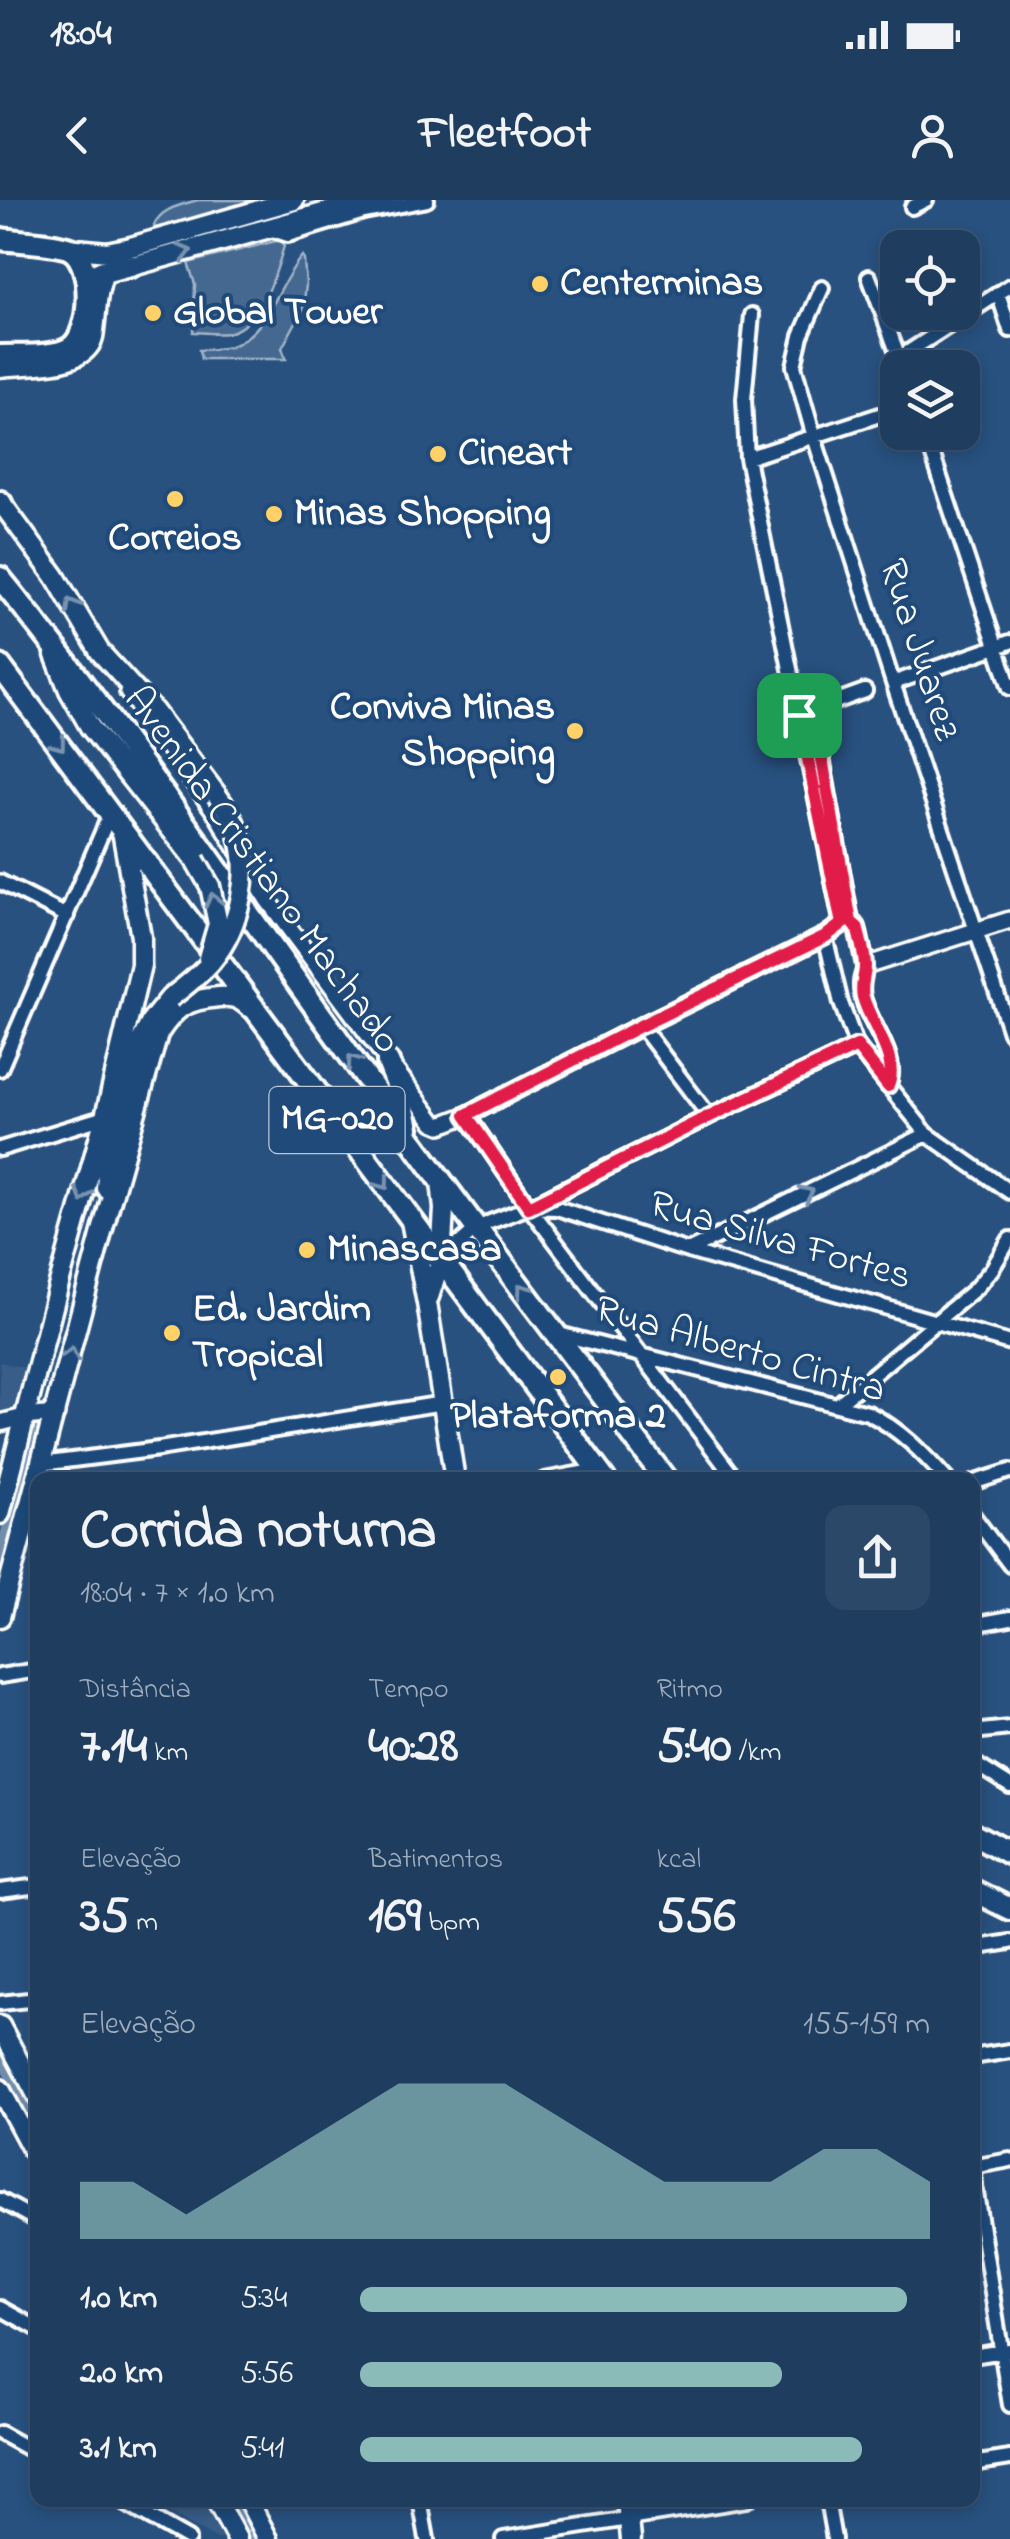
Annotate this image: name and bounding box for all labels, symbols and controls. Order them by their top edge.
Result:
text: 18:04 [50,7,112,63]
text: Fleetfoot [419,102,591,168]
icon: back [50,108,105,163]
icon: person [905,108,960,163]
map controls [880,230,980,450]
button: locate [880,230,980,330]
one-way arrow [176,242,193,263]
place label: Centerminas [560,255,763,314]
marker: Centerminas [529,273,551,295]
place label: Global Tower [173,284,384,343]
marker: Global Tower [142,302,164,324]
button: layers [880,350,980,450]
place label: Cineart [458,425,573,484]
marker: Cineart [427,443,449,465]
place label: Minas Shopping [294,485,551,544]
marker: Correios [164,488,186,510]
marker: Minas Shopping [263,503,285,525]
place label: Correios [108,510,242,569]
street label: Rua Juarez [861,552,975,748]
one-way arrow [65,598,84,616]
pin [757,673,842,758]
street label: Avenida Cristiano Machado [107,675,415,1067]
place label: Conviva Minas Shopping [330,679,555,784]
icon: arrive [772,688,827,743]
marker: Conviva Minas Shopping [564,720,586,742]
one-way arrow [47,733,64,751]
one-way arrow [204,892,225,909]
one-way arrow [347,1053,366,1072]
road number: MG-020 [270,1087,404,1153]
one-way arrow [372,1172,389,1190]
street label: Rua Silva Fortes [642,1176,918,1308]
one-way arrow [74,1186,95,1204]
one-way arrow [796,1186,814,1205]
place label: Minascasa [327,1221,501,1280]
marker: Minascasa [296,1239,318,1261]
place label: Ed. Jardim Tropical [192,1281,371,1386]
street label: Rua Alberto Cintra [588,1281,892,1421]
one-way arrow [518,1283,535,1301]
marker: Ed. Jardim Tropical [161,1322,183,1344]
one-way arrow [59,1346,80,1363]
marker: Plataforma 2 [547,1366,569,1388]
place label: Plataforma 2 [450,1388,666,1447]
text: Corrida noturna [80,1493,437,1573]
button: share [825,1505,930,1610]
text: 18:04 · 7 × 1.0 km [80,1571,275,1618]
text: Distância [80,1670,191,1711]
text: Tempo [368,1670,448,1711]
text: Ritmo [657,1670,723,1711]
text: 7.14 [80,1711,147,1784]
text: 40:28 [368,1711,458,1784]
text: 5:40 [657,1711,732,1784]
text: km [147,1733,188,1774]
text: /km [732,1733,781,1774]
text: Elevação [80,1840,181,1881]
text: Batimentos [368,1840,503,1881]
text: kcal [657,1840,701,1881]
text: 35 [80,1881,129,1954]
text: 169 [368,1881,421,1954]
text: 556 [657,1881,736,1954]
text: m [129,1903,158,1944]
text: bpm [421,1903,480,1944]
text: Elevação [80,2002,196,2049]
text: 155–159 m [803,2002,930,2049]
text: 1.0 km [80,2276,157,2323]
text: 5:34 [240,2276,287,2323]
text: 2.0 km [80,2351,163,2398]
text: 5:56 [240,2351,293,2398]
text: 3.1 km [80,2426,157,2473]
text: 5:41 [240,2426,284,2473]

